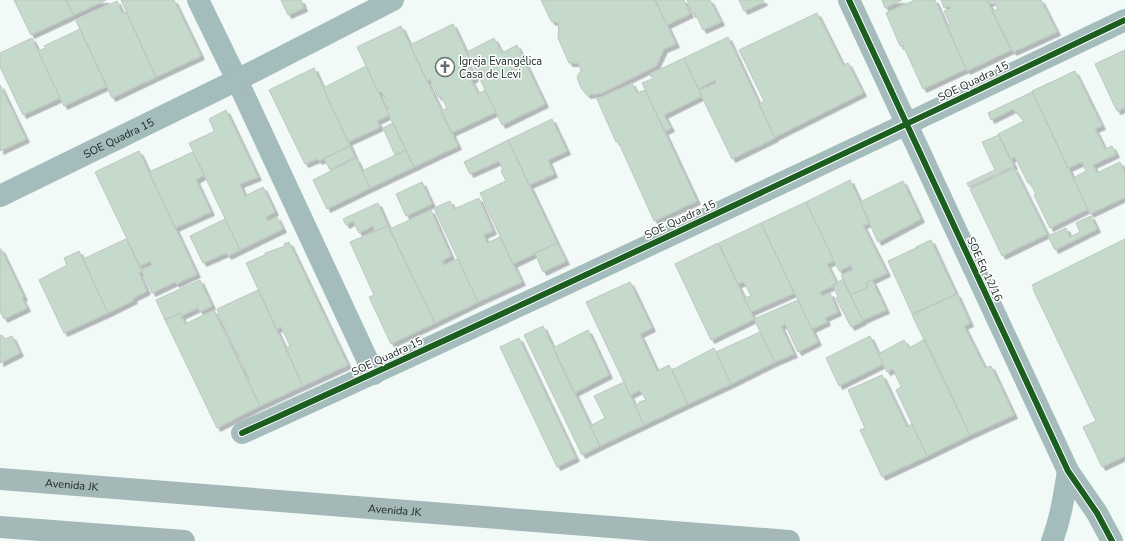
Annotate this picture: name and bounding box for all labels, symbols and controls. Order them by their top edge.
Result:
place label: Igreja Evangélica Casa de Levi [459,54,542,82]
church icon: Igreja Evangélica Casa de Levi [434,56,456,78]
street label: SOE Quadra 15 [935,58,1011,105]
street label: SOE Quadra 15 [81,115,157,162]
street label: SOE Quadra 15 [642,196,719,243]
street label: SOE Eq 12/16 [963,235,1006,304]
street label: SOE Quadra 15 [349,333,426,380]
street label: Avenida JK [44,476,100,495]
street label: Avenida JK [367,501,423,520]

